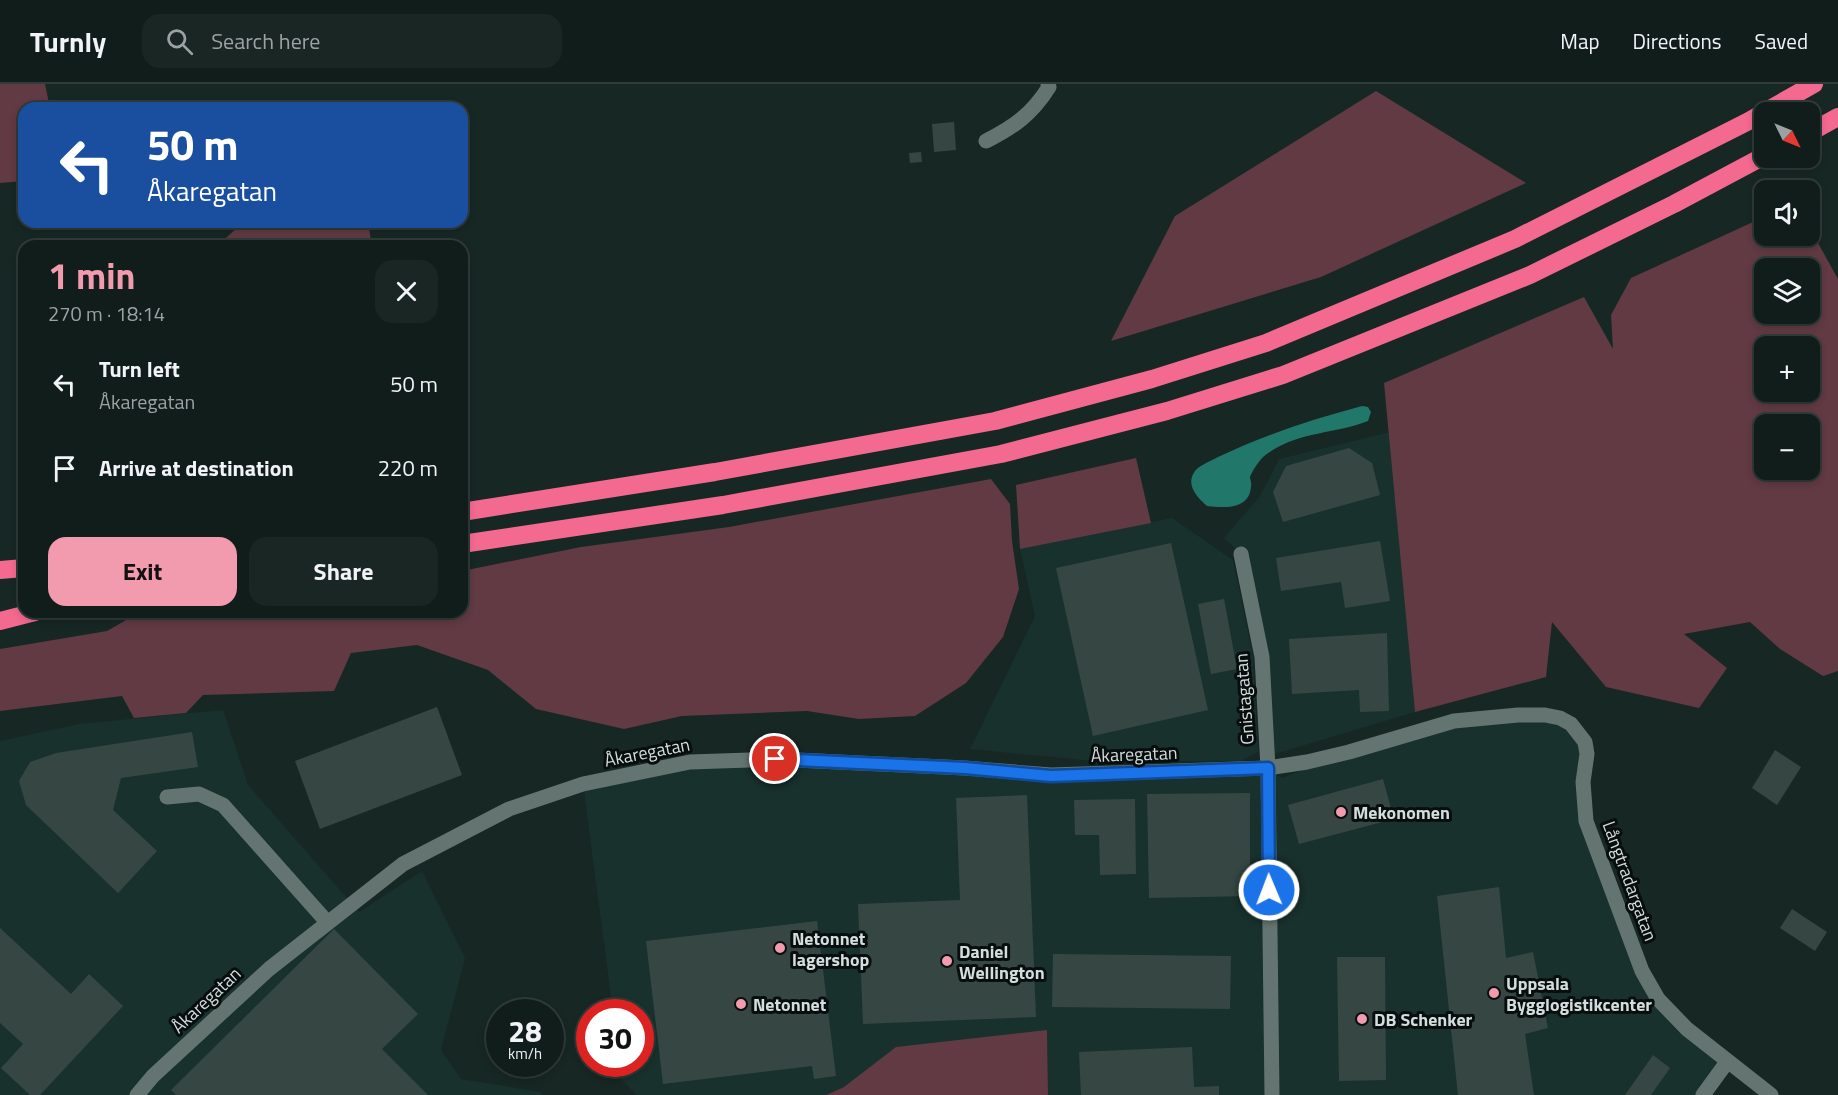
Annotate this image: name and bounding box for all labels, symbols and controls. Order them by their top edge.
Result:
search box [142,14,562,68]
text: Turnly [30,20,106,63]
text: Search here [211,24,320,58]
icon: search [163,25,196,58]
text: Map [1560,25,1600,57]
text: Directions [1633,25,1722,57]
text: Saved [1755,25,1808,57]
north arrow [1754,102,1820,168]
map controls [1754,102,1820,480]
text: 50 m [147,112,239,176]
icon: left [48,126,126,204]
text: Åkaregatan [147,170,277,211]
button: sound [1754,180,1820,246]
text: 1 min [48,248,135,303]
button: layers [1754,258,1820,324]
button: close [375,260,438,323]
text: 270 m · 18:14 [48,298,165,329]
button: + [1754,336,1820,402]
text: Turn left [99,352,180,386]
text: 50 m [390,367,438,401]
icon: left [48,368,81,401]
text: Åkaregatan [99,386,195,417]
button: − [1754,414,1820,480]
text: Arrive at destination [99,451,294,485]
text: 220 m [378,451,438,485]
icon: arrive [48,452,81,485]
button: Exit [48,537,237,606]
button: Share [249,537,438,606]
street label: Gnistagatan [1227,652,1261,746]
street label: Åkaregatan [602,730,692,774]
pin [749,733,800,784]
street label: Åkaregatan [1090,739,1178,769]
icon: arrive [758,742,791,775]
place label: Mekonomen [1353,799,1450,826]
marker: Mekonomen [1334,805,1348,819]
street label: Långtradargatan [1596,817,1664,945]
position arrow [1237,858,1301,922]
place label: Netonnet lagershop [792,925,870,973]
place label: Daniel Wellington [959,938,1045,986]
marker: Netonnet lagershop [773,941,787,955]
marker: Daniel Wellington [940,954,954,968]
street label: Åkaregatan [165,961,247,1039]
place label: Uppsala Bygglogistikcenter [1506,970,1652,1018]
marker: Uppsala Bygglogistikcenter [1487,986,1501,1000]
place label: Netonnet [753,991,827,1018]
marker: Netonnet [734,997,748,1011]
speed limit sign: 30 [576,999,654,1077]
place label: DB Schenker [1374,1006,1473,1033]
text: 28 [508,1008,542,1054]
marker: DB Schenker [1355,1012,1369,1026]
text: km/h [508,1042,542,1065]

